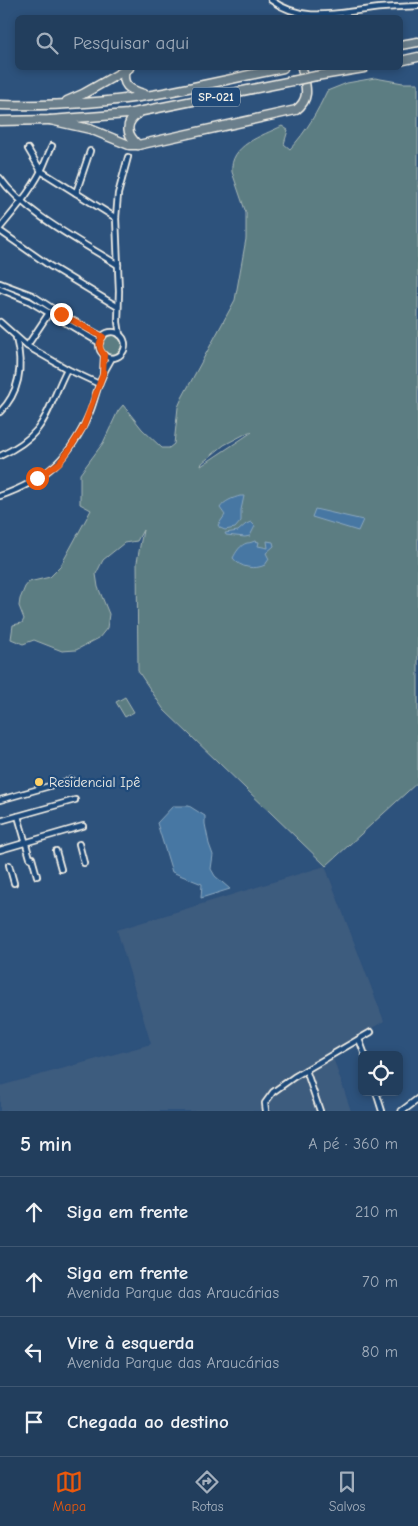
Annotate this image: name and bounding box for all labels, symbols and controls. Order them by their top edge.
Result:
search box [15,15,403,70]
icon: search [33,29,61,57]
text: Pesquisar aqui [73,32,189,54]
road number: SP-021 [192,88,240,106]
route end [50,303,73,326]
route start [26,467,49,490]
place label: Residencial Ipê [49,774,140,791]
marker: Residencial Ipê [33,776,45,788]
map controls [358,1051,403,1096]
button: locate [358,1051,403,1096]
text: 5 min [20,1132,72,1156]
text: A pé · 360 m [308,1135,398,1153]
icon: ahead [20,1198,48,1226]
text: Siga em frente [67,1201,188,1223]
text: 210 m [355,1203,398,1221]
text: Siga em frente [67,1262,188,1284]
icon: ahead [20,1268,48,1296]
text: 70 m [362,1273,398,1291]
text: Avenida Parque das Araucárias [67,1284,279,1302]
text: Vire à esquerda [67,1332,194,1354]
icon: left [20,1338,48,1366]
text: 80 m [361,1343,398,1361]
text: Avenida Parque das Araucárias [67,1354,279,1372]
icon: arrive [20,1408,48,1436]
text: Chegada ao destino [67,1411,229,1433]
tab: Mapa [53,1468,86,1515]
tab: Rotas [191,1468,223,1515]
tab: Salvos [329,1468,365,1515]

